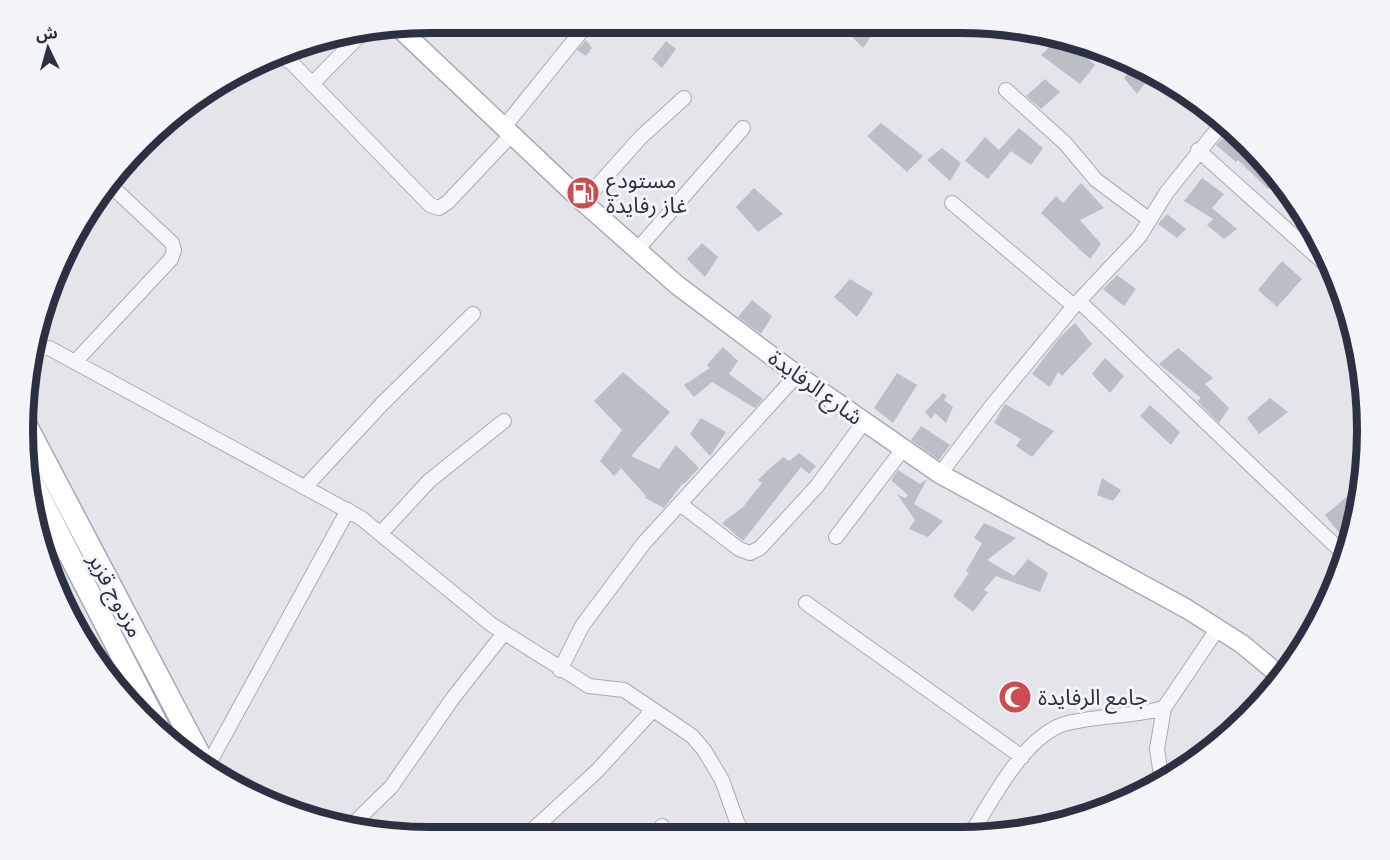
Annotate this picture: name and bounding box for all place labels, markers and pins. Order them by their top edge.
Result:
place label: مستودع غاز رفايدة [606,166,687,219]
fuel station icon: مستودع غاز رفايدة [565,175,601,211]
mosque icon: جامع الرفايدة [997,679,1033,715]
place label: جامع الرفايدة [1038,683,1148,714]

